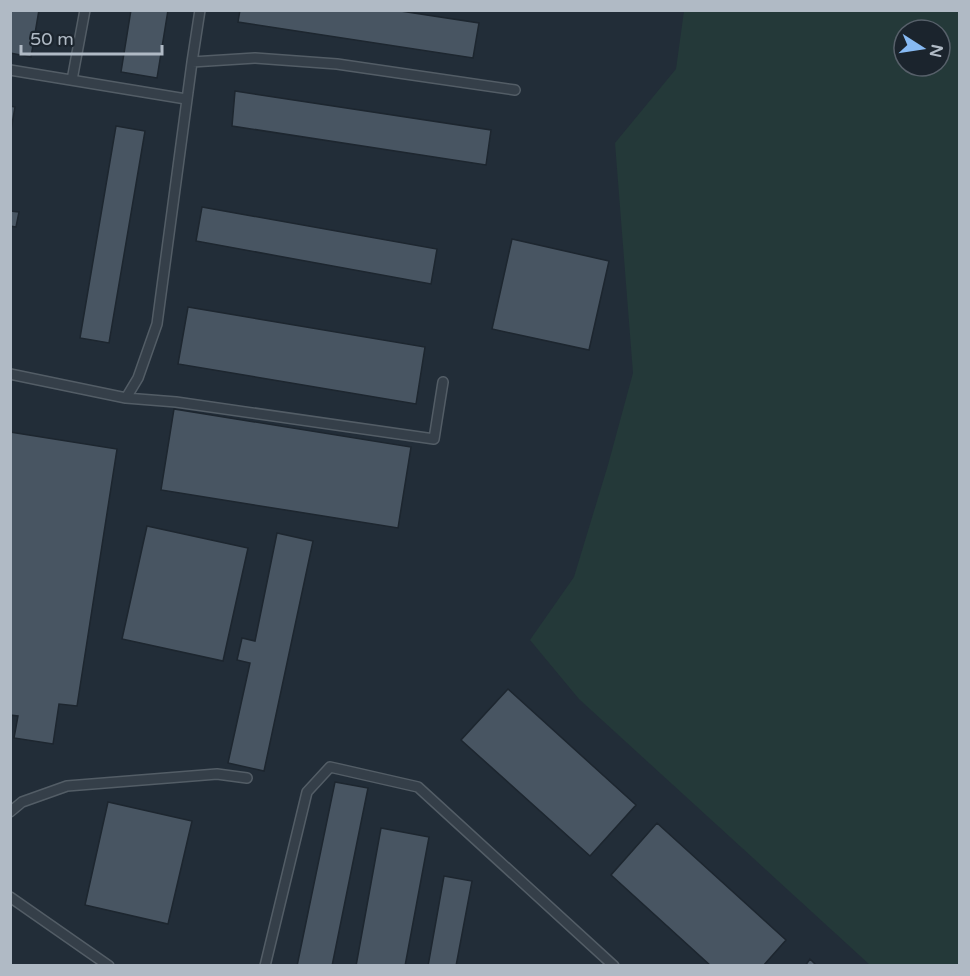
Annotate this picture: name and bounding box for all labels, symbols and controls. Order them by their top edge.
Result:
scale bar [21,18,162,56]
north arrow [892,18,952,78]
text: 50 m [30,28,74,50]
text: N [925,43,947,59]

